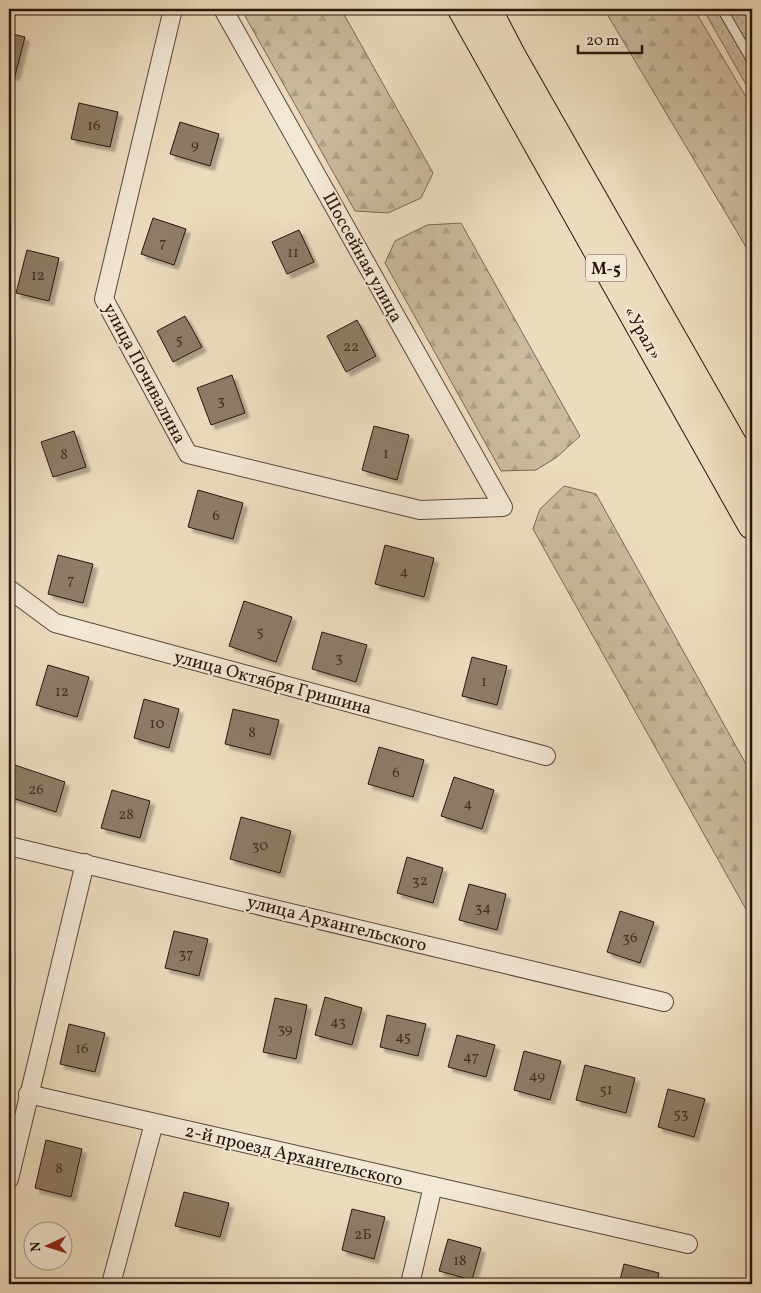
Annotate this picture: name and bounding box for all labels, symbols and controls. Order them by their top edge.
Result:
scale bar [578,22,642,54]
text: 20 m [586,31,619,52]
house number: 16 [87,116,101,137]
house number: 9 [191,135,199,156]
street label: Шоссейная улица [315,188,408,328]
house number: 7 [159,233,167,254]
house number: 11 [287,243,299,264]
road number: М-5 [586,254,626,282]
house number: 12 [31,266,45,287]
street label: улица Почивалина [96,299,191,449]
street label: «Урал» [616,302,667,365]
house number: 5 [175,330,183,351]
house number: 22 [343,337,359,358]
house number: 3 [217,391,225,412]
house number: 1 [383,444,389,465]
house number: 8 [60,445,68,466]
house number: 6 [212,506,220,527]
house number: 4 [400,562,409,583]
house number: 7 [67,570,75,591]
house number: 5 [256,622,264,643]
street label: улица Октября Гришина [171,645,374,722]
house number: 3 [335,648,343,669]
house number: 1 [481,672,487,693]
house number: 12 [55,682,69,703]
house number: 10 [150,714,164,735]
house number: 8 [248,723,256,744]
house number: 6 [392,763,400,784]
house number: 26 [28,780,44,801]
house number: 4 [464,794,473,815]
house number: 28 [118,805,134,826]
house number: 30 [252,836,268,857]
house number: 32 [412,871,428,892]
street label: улица Архангельского [244,890,429,959]
house number: 34 [475,898,491,919]
house number: 36 [622,928,638,949]
house number: 37 [179,944,193,965]
house number: 43 [330,1012,346,1033]
house number: 39 [277,1019,293,1040]
house number: 45 [395,1027,411,1048]
house number: 16 [75,1039,89,1060]
house number: 47 [463,1047,479,1068]
house number: 49 [529,1066,545,1087]
house number: 51 [599,1080,613,1101]
house number: 53 [674,1104,688,1125]
street label: 2-й проезд Архангельского [182,1119,405,1194]
house number: 8 [55,1159,63,1180]
north arrow [22,1220,72,1270]
house number: 2Б [354,1225,372,1246]
text: N [27,1241,46,1253]
house number: 18 [453,1251,467,1272]

